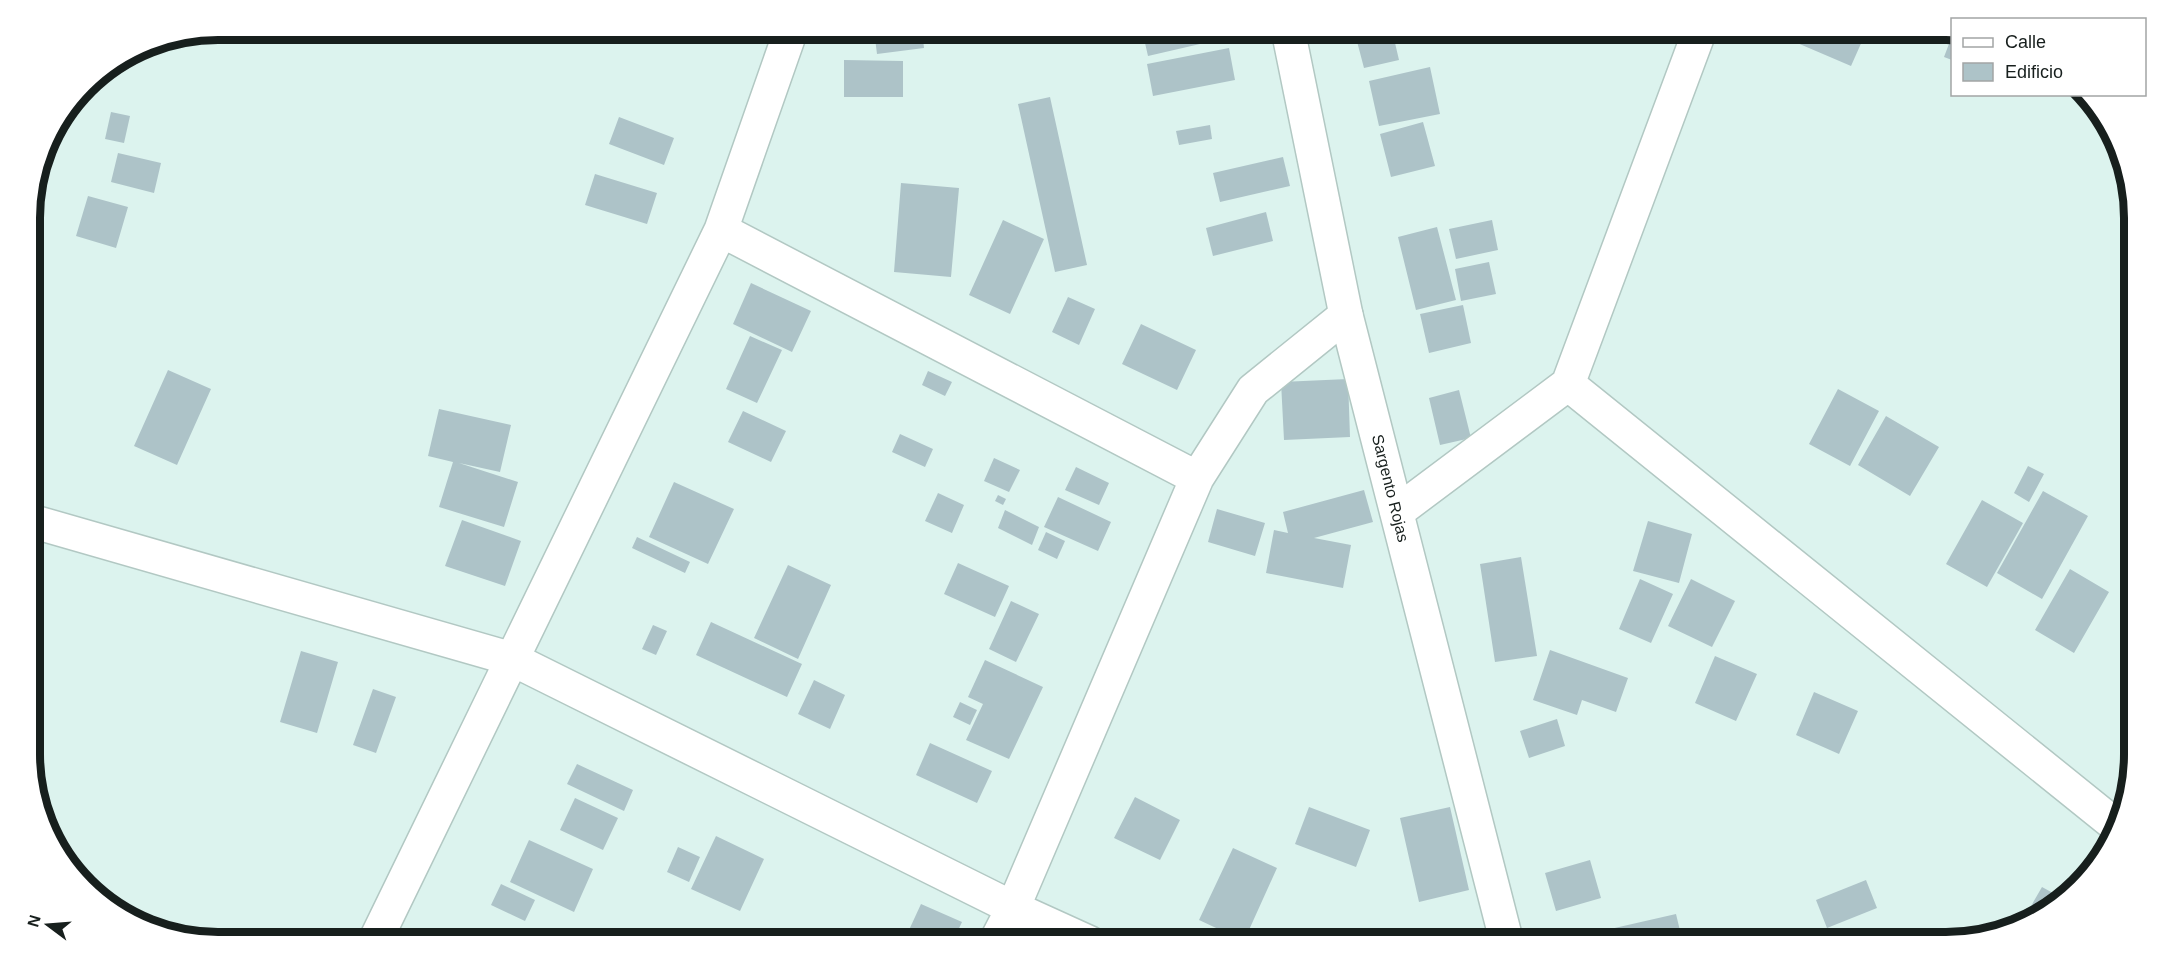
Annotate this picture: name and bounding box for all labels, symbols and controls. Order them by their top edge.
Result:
legend [1951,18,2146,96]
text: Calle [2005,32,2046,52]
text: Edificio [2005,62,2063,82]
street label: Sargento Rojas [1369,433,1412,544]
north arrow [18,895,78,955]
text: N [24,913,44,929]

